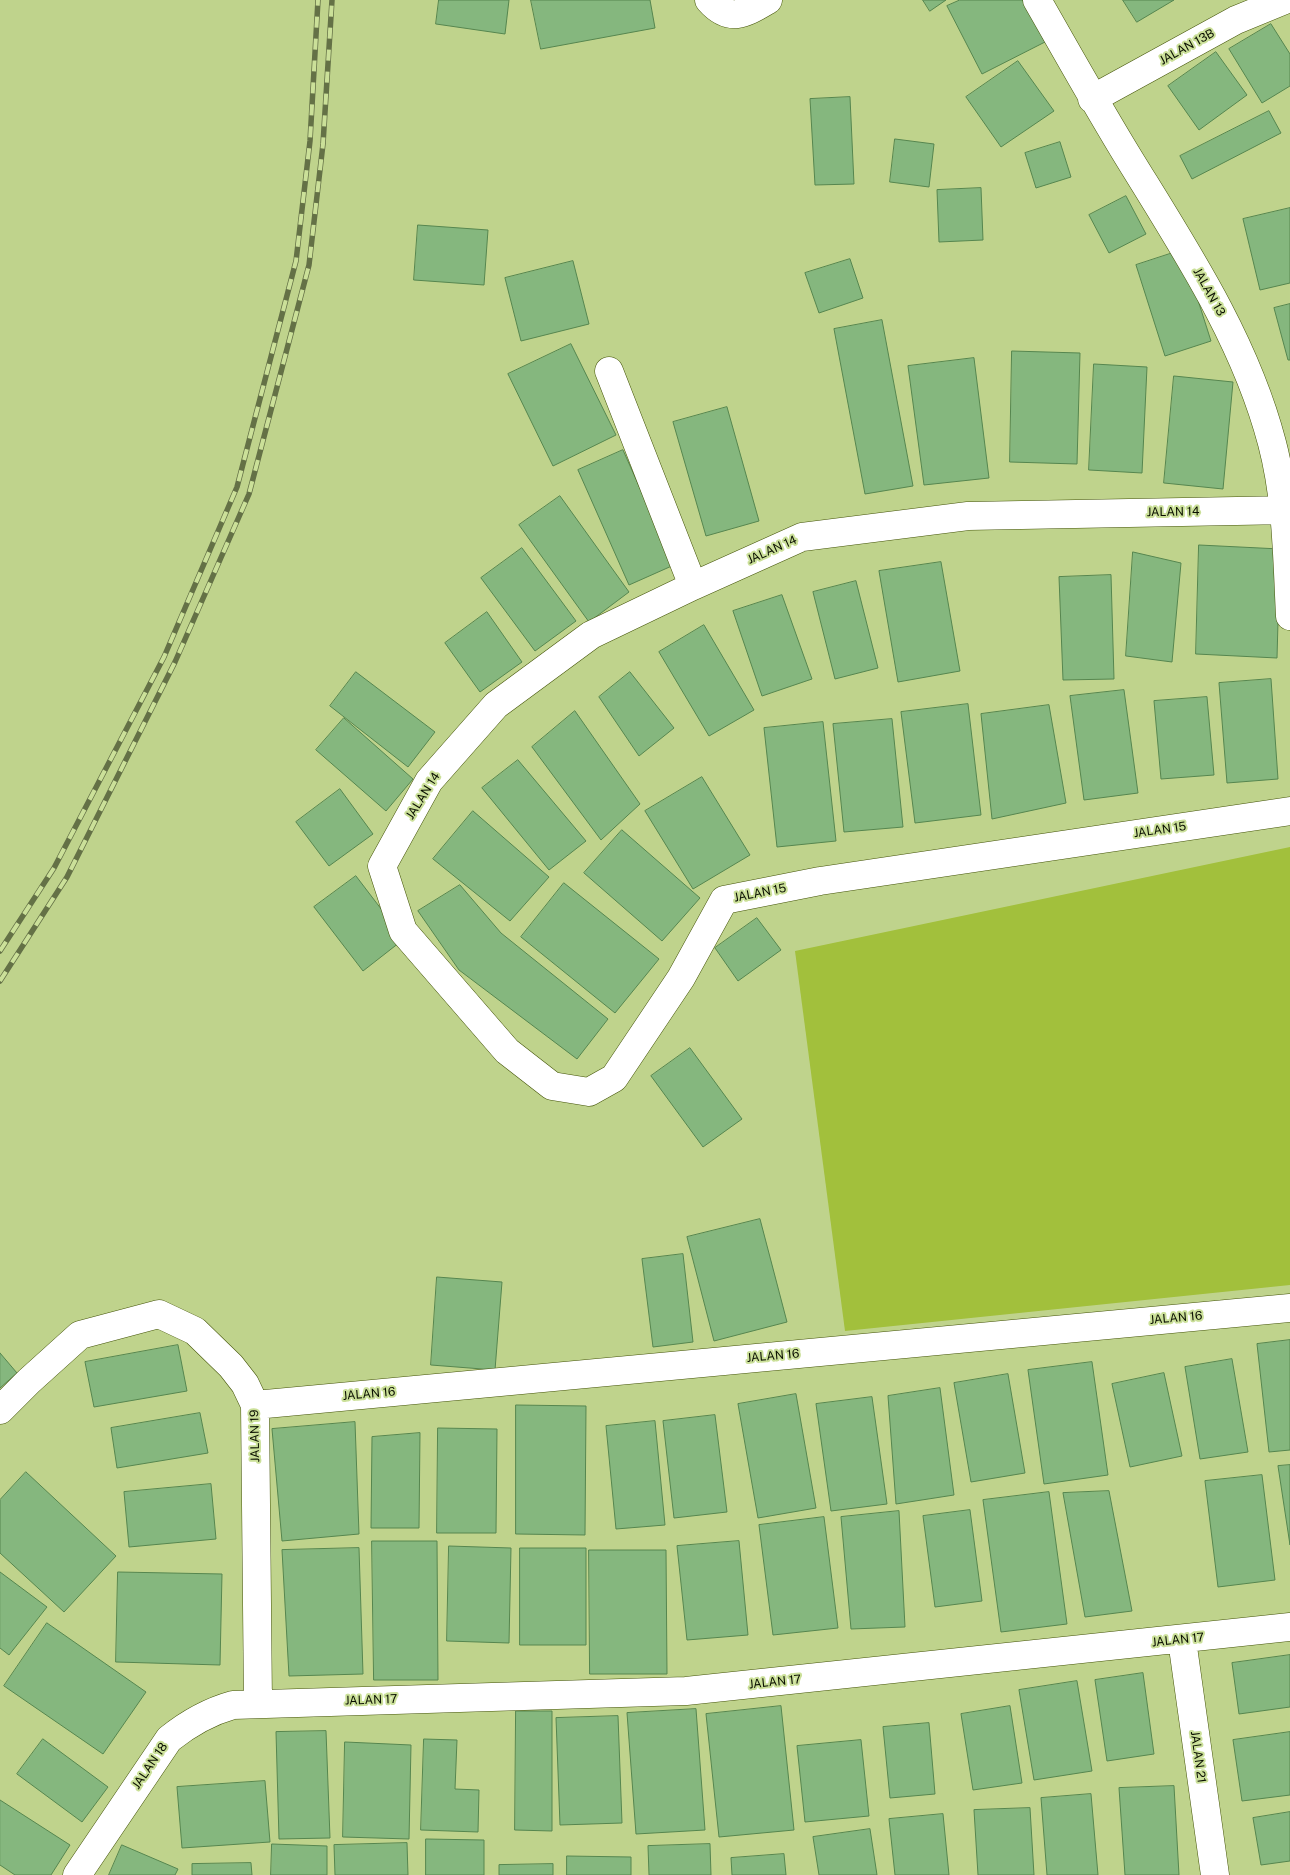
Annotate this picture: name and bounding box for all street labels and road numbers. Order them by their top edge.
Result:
street label: JALAN 13B [1157,26,1217,68]
street label: JALAN 13 [1190,265,1228,319]
street label: JALAN 14 [1146,504,1200,520]
street label: JALAN 14 [745,533,799,567]
street label: JALAN 14 [403,770,443,822]
street label: JALAN 15 [1133,819,1187,841]
street label: JALAN 15 [733,881,787,905]
street label: JALAN 16 [1149,1309,1203,1327]
street label: JALAN 16 [746,1347,800,1365]
street label: JALAN 16 [342,1385,396,1403]
street label: JALAN 19 [247,1410,263,1462]
street label: JALAN 17 [1151,1630,1205,1650]
street label: JALAN 17 [748,1672,802,1692]
street label: JALAN 17 [345,1692,397,1708]
street label: JALAN 21 [1187,1730,1209,1784]
street label: JALAN 18 [129,1740,171,1792]

